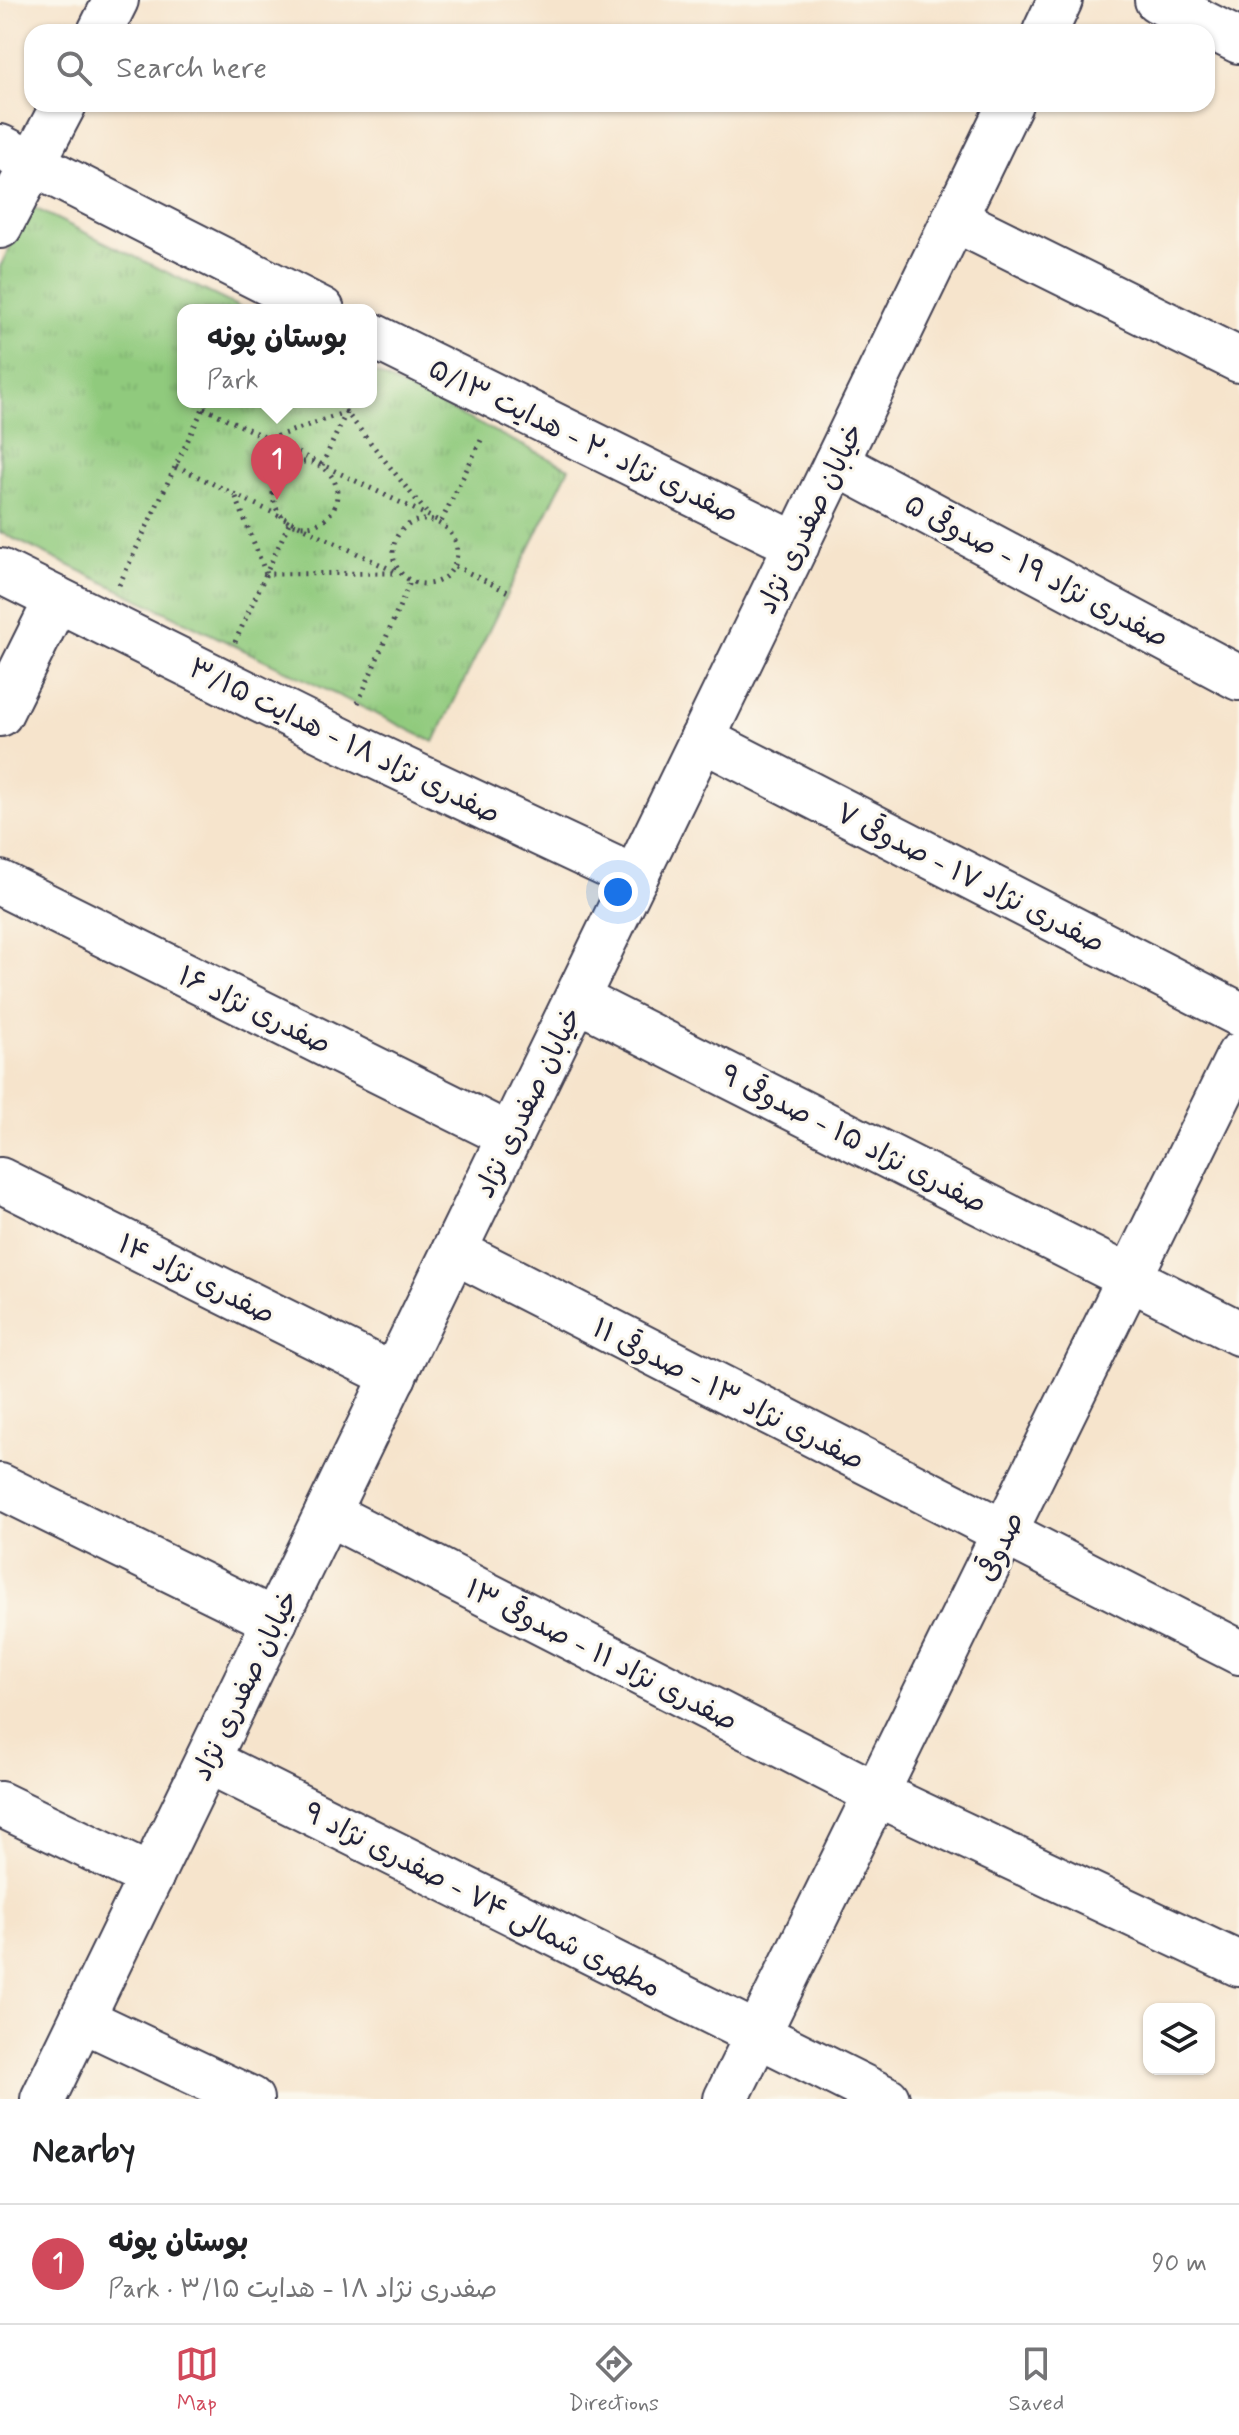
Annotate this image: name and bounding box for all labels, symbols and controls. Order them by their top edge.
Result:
search box [24,24,1215,112]
icon: search [52,46,96,90]
text: Search here [116,49,267,88]
popup [177,304,377,408]
text: بوستان پونه [207,319,347,358]
street label: صفدری نژاد ۲۰ - هدایت ۵/۱۳ [422,351,744,533]
text: Park [207,364,259,398]
street label: خیابان صفدری نژاد [749,418,873,621]
pin: 1 [251,434,303,500]
street label: صفدری نژاد ۱۹ - صدوقی ۵ [897,486,1175,658]
street label: صفدری نژاد ۱۸ - هدایت ۳/۱۵ [182,651,506,834]
street label: صفدری نژاد ۱۷ - صدوقی ۷ [829,795,1111,963]
your location [598,872,638,912]
street label: صفدری نژاد ۱۶ [171,958,336,1064]
street label: خیابان صفدری نژاد [467,1002,591,1205]
street label: صفدری نژاد ۱۵ - صدوقی ۹ [713,1056,993,1223]
street label: صفدری نژاد ۱۴ [112,1226,280,1334]
street label: صفدری نژاد ۱۳ - صدوقی ۱۱ [586,1310,870,1480]
street label: صدوقی [968,1506,1034,1588]
street label: صفدری نژاد ۱۱ - صدوقی ۱۳ [459,1571,743,1741]
street label: خیابان صفدری نژاد [184,1585,308,1788]
street label: مطهری شمالی ۷۴ - صفدری نژاد ۹ [297,1795,667,2008]
map controls [1143,2003,1215,2075]
button: layers [1143,2003,1215,2075]
text: Nearby [32,2129,136,2174]
text: بوستان پونه [108,2223,248,2262]
text: 1 [52,2247,64,2281]
text: 90 m [1152,2247,1207,2281]
text: Park · صفدری نژاد ۱۸ - هدایت ۳/۱۵ [108,2273,497,2307]
tab: Map [175,2342,219,2418]
tab: Directions [568,2342,659,2418]
tab: Saved [1009,2342,1064,2418]

